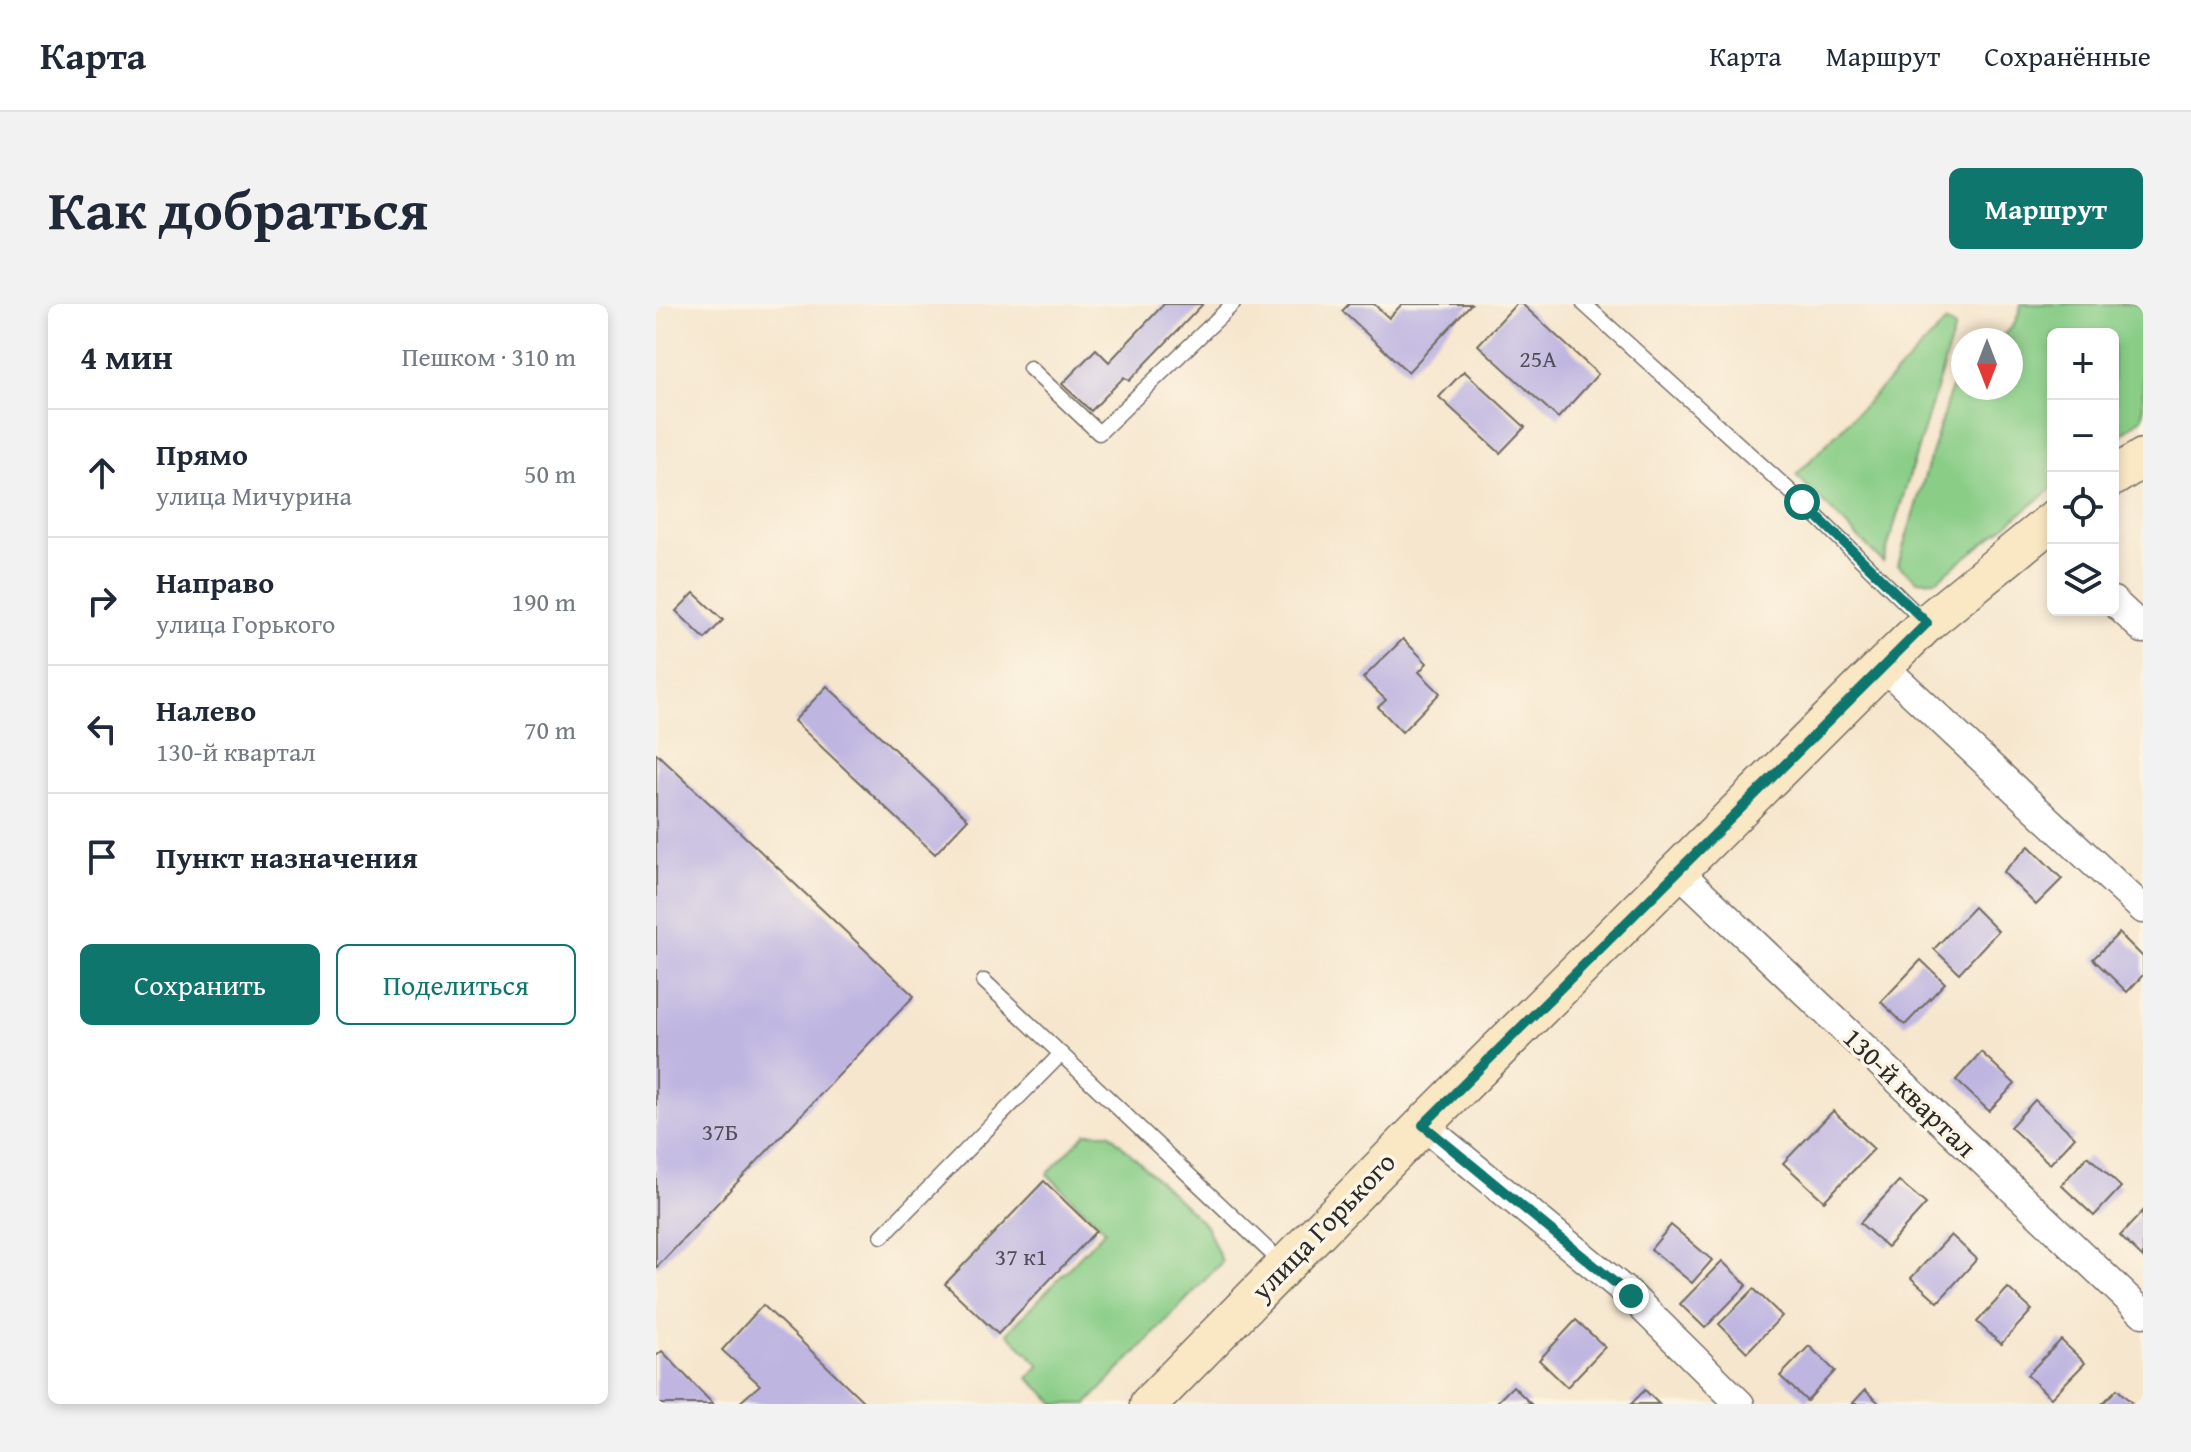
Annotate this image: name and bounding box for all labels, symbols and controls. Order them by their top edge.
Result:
text: Карта [40,27,146,83]
text: Карта [1709,35,1782,76]
text: Маршрут [1826,35,1940,76]
text: Сохранённые [1984,35,2151,76]
text: Как добраться [48,167,428,250]
button: Маршрут [1949,168,2143,249]
north arrow [1951,328,2023,400]
map controls [2047,328,2119,616]
button: + [2047,328,2119,400]
text: 4 мин [80,332,173,381]
text: Пешком · 310 m [402,337,576,376]
house number: 25А [1519,341,1557,376]
button: − [2047,400,2119,472]
text: Прямо [156,432,248,476]
icon: ahead [80,451,124,495]
text: 50 m [524,454,576,493]
button: locate [2047,472,2119,544]
text: улица Мичурина [156,476,352,515]
route start [1784,484,1820,520]
button: layers [2047,544,2119,616]
text: Направо [156,560,274,604]
icon: right [80,579,124,623]
text: 190 m [511,582,576,621]
text: улица Горького [156,604,335,643]
text: Налево [156,688,256,732]
icon: left [80,707,124,751]
text: 70 m [524,710,576,749]
text: 130-й квартал [156,732,316,771]
icon: arrive [80,835,124,879]
text: Пункт назначения [156,835,418,879]
button: Сохранить [80,944,320,1025]
button: Поделиться [336,944,576,1025]
street label: 130-й квартал [1834,1017,1986,1166]
house number: 37Б [702,1114,738,1149]
street label: улица Горького [1240,1142,1404,1310]
house number: 37 к1 [995,1239,1047,1274]
route end [1613,1278,1649,1314]

